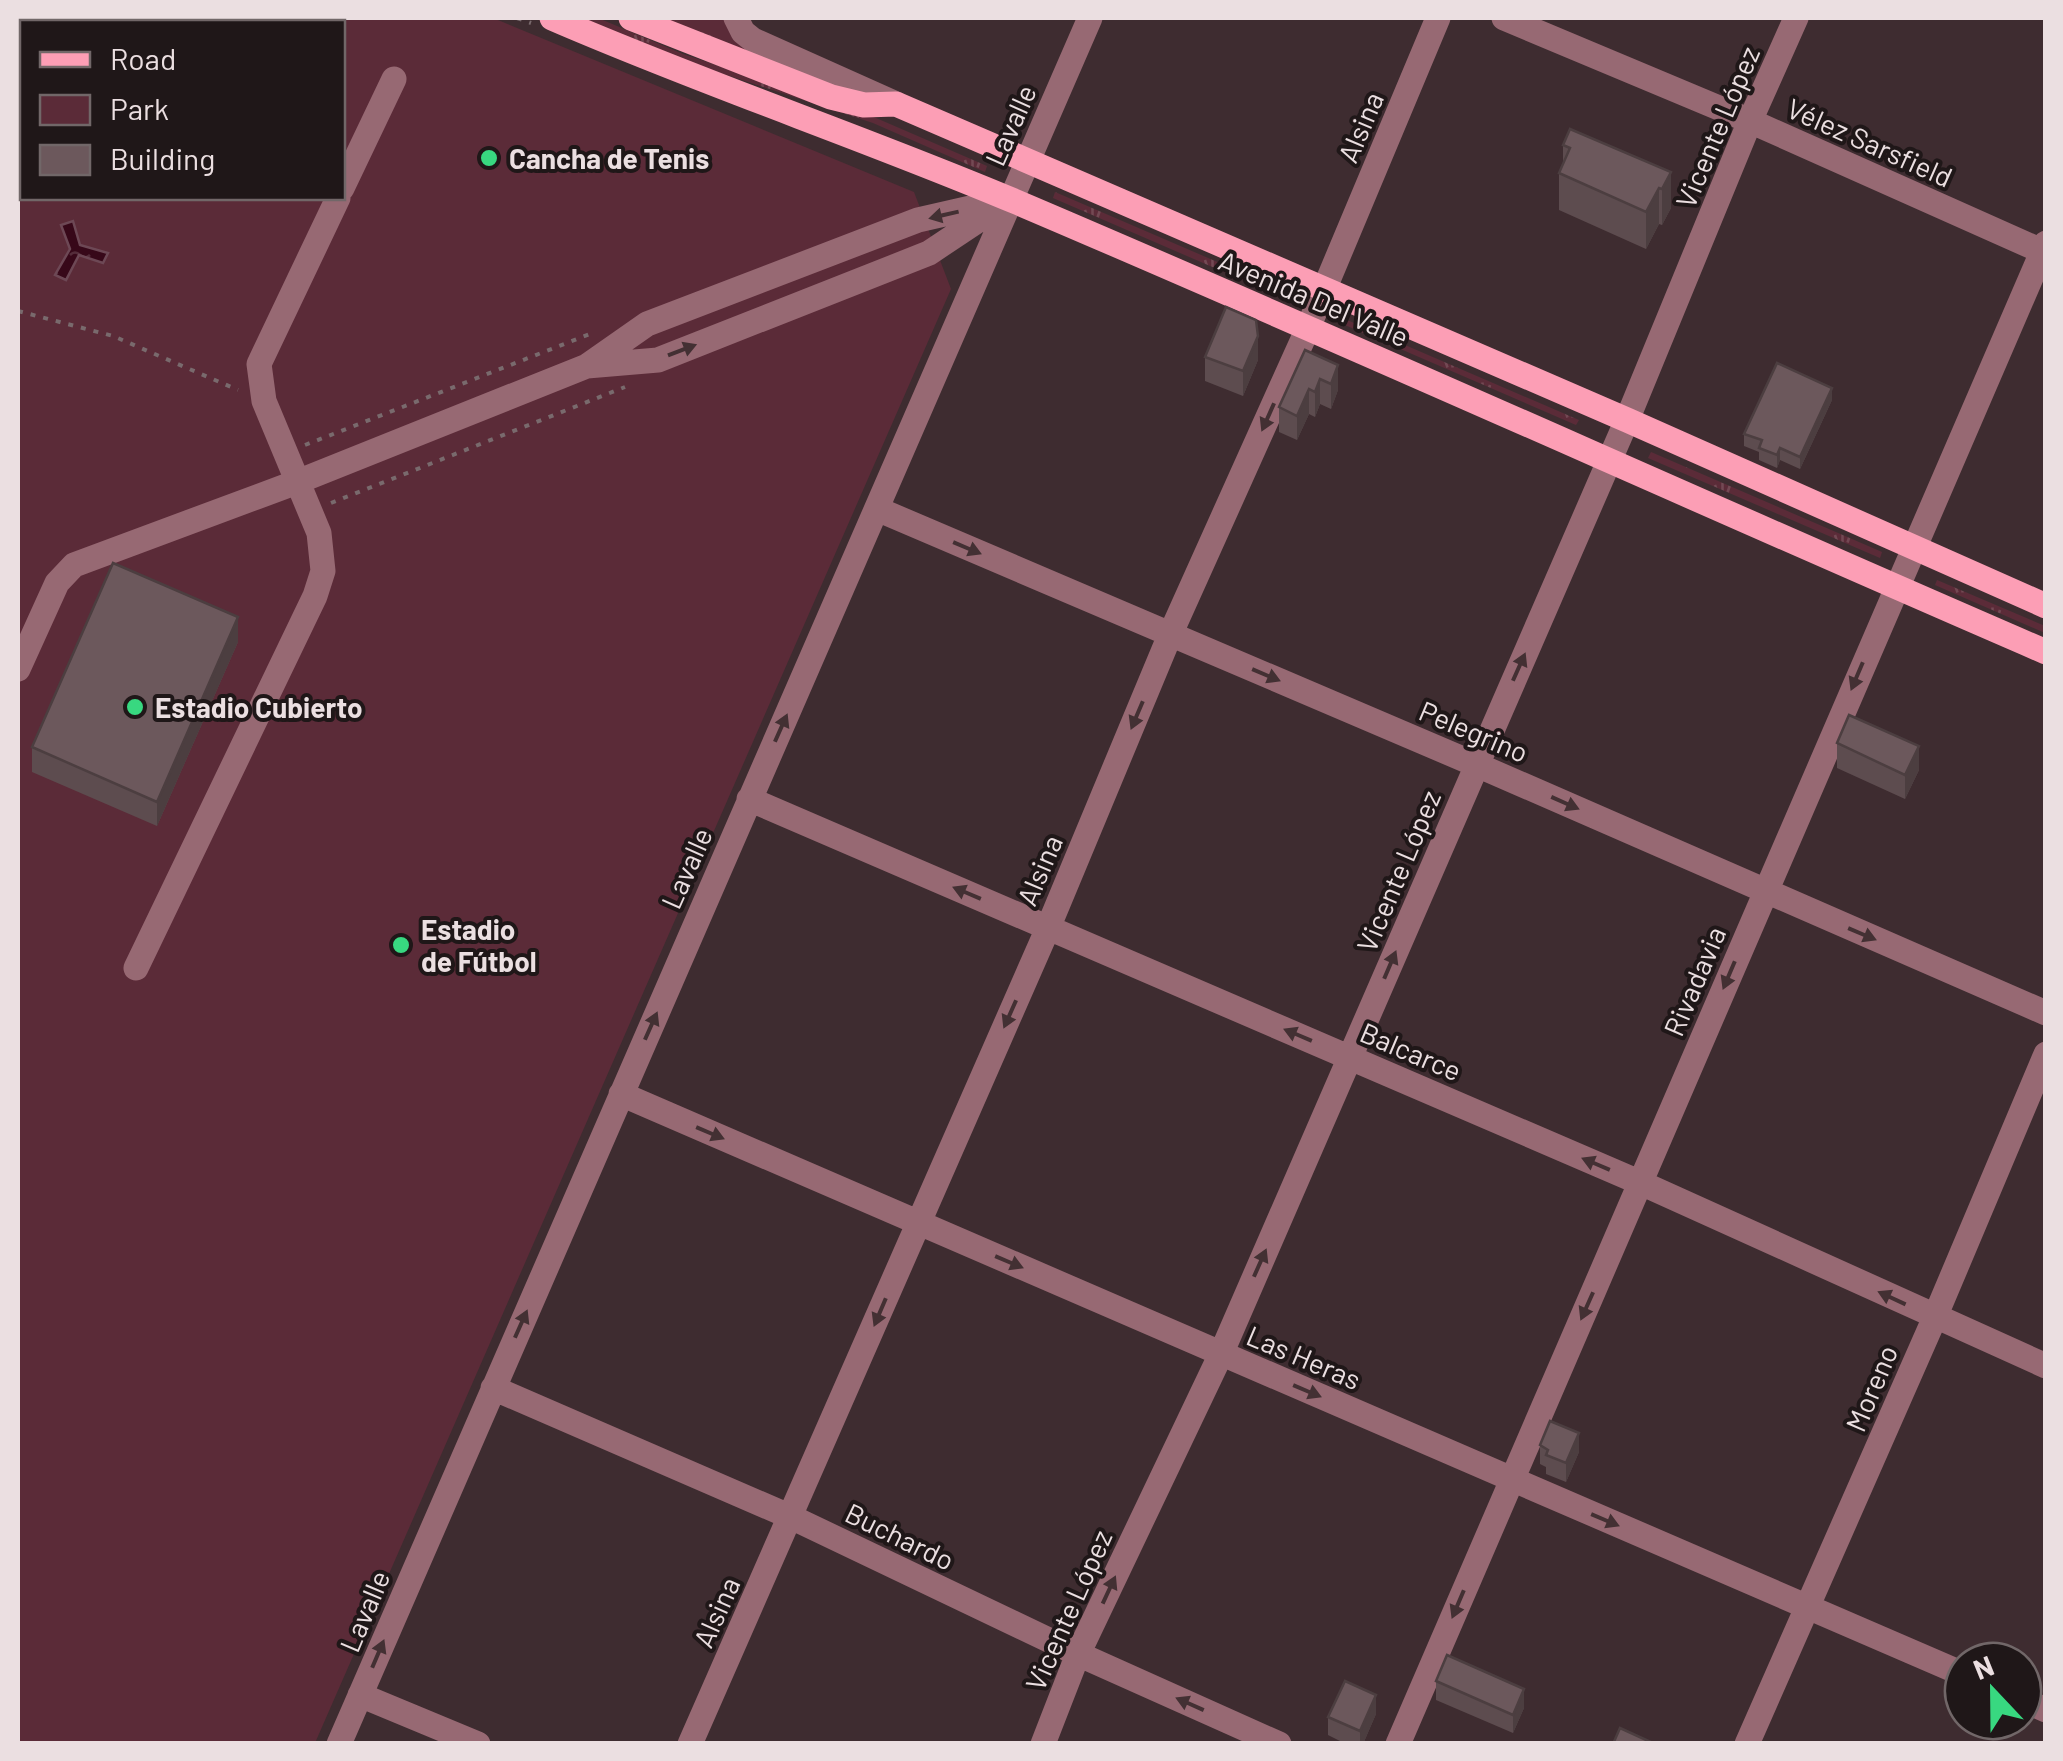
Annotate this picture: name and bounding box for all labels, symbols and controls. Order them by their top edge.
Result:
legend [20,20,345,200]
text: Road [110,40,176,76]
street label: Vicente López [1668,41,1766,213]
street label: Lavalle [977,79,1043,171]
street label: Alsina [1330,87,1390,167]
text: Park [110,90,169,126]
street label: Vélez Sarsfield [1782,90,1958,194]
text: Building [110,140,215,176]
place label: Cancha de Tenis [509,141,709,175]
marker: Cancha de Tenis [478,147,500,169]
one-way arrow [928,208,959,223]
street label: Avenida Del Valle [1214,243,1414,353]
one-way arrow [668,341,698,357]
one-way arrow [1260,402,1276,432]
one-way arrow [952,540,982,556]
one-way arrow [1511,652,1527,682]
one-way arrow [1849,661,1865,691]
one-way arrow [1251,667,1281,683]
place label: Estadio Cubierto [155,690,362,724]
street label: Pelegrino [1415,693,1533,769]
marker: Estadio Cubierto [124,696,146,718]
one-way arrow [1129,700,1145,729]
one-way arrow [773,713,789,743]
street label: Vicente López [1349,785,1447,957]
one-way arrow [1550,795,1580,811]
street label: Lavalle [653,822,719,914]
street label: Alsina [1009,830,1069,910]
one-way arrow [952,885,982,901]
place label: Estadio de Fútbol [421,912,537,978]
street label: Rivadavia [1656,921,1732,1041]
one-way arrow [1847,926,1877,942]
marker: Estadio de Fútbol [390,934,412,956]
one-way arrow [1382,950,1398,980]
one-way arrow [1721,960,1737,990]
one-way arrow [1002,999,1018,1029]
one-way arrow [643,1011,659,1041]
street label: Balcarce [1355,1015,1467,1087]
one-way arrow [1283,1027,1313,1043]
one-way arrow [695,1125,725,1141]
one-way arrow [1581,1156,1611,1172]
one-way arrow [1252,1248,1268,1278]
one-way arrow [994,1254,1024,1270]
one-way arrow [1877,1290,1907,1306]
one-way arrow [1579,1291,1595,1321]
one-way arrow [872,1297,888,1327]
one-way arrow [513,1309,529,1339]
street label: Las Heras [1242,1318,1366,1396]
street label: Moreno [1838,1340,1904,1436]
one-way arrow [1292,1383,1322,1399]
street label: Buchardo [840,1495,960,1577]
one-way arrow [1590,1512,1620,1528]
street label: Vicente López [1017,1525,1119,1695]
street label: Lavalle [332,1565,396,1657]
street label: Alsina [686,1572,746,1652]
one-way arrow [1101,1575,1117,1605]
one-way arrow [1450,1589,1466,1619]
one-way arrow [370,1639,386,1669]
north arrow [1943,1641,2043,1741]
text: N [1968,1648,1998,1686]
one-way arrow [1175,1696,1205,1712]

